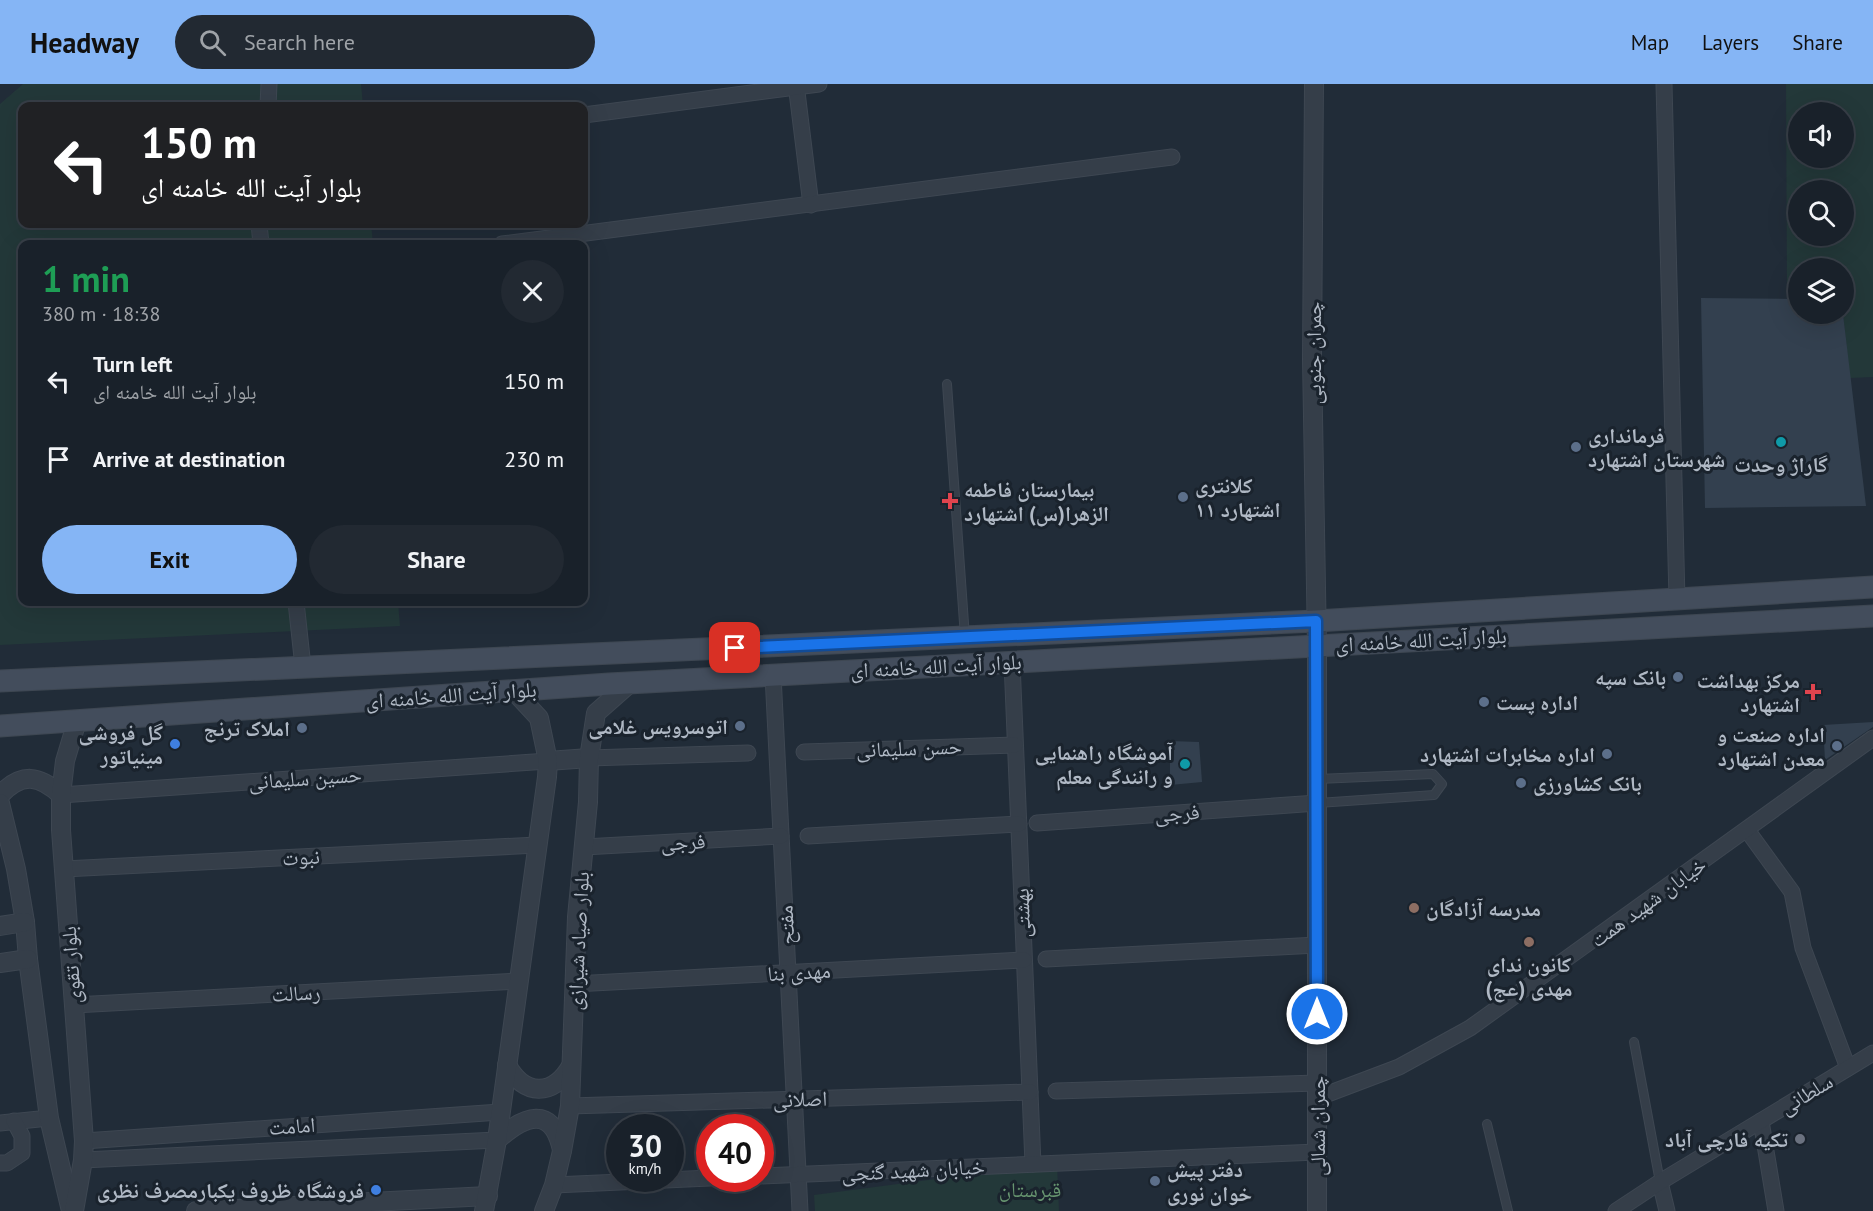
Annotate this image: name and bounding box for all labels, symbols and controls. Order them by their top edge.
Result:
search box [175,15,595,69]
text: Headway [30,24,139,61]
icon: search [196,26,229,59]
text: Search here [244,28,355,56]
text: Map [1631,29,1669,56]
text: Layers [1702,29,1759,56]
text: Share [1792,29,1843,56]
map controls [1788,102,1854,324]
button: sound [1788,102,1854,168]
text: 150 m [141,115,257,170]
icon: left [42,126,120,204]
text: بلوار آیت الله خامنه ای [141,170,362,204]
button: search [1788,180,1854,246]
text: 1 min [42,255,130,302]
button: layers [1788,258,1854,324]
button: close [501,260,564,323]
text: 380 m · 18:38 [42,301,160,327]
street label: چمران جنوبی [1300,302,1327,404]
text: Turn left [93,350,173,378]
icon: left [42,365,75,398]
text: 150 m [504,367,564,395]
text: بلوار آیت الله خامنه ای [93,379,256,405]
place label: فرمانداری شهرستان اشتهارد [1588,422,1725,473]
marker: گاراژ وحدت [1774,435,1788,449]
marker: فرمانداری شهرستان اشتهارد [1569,440,1583,454]
icon: arrive [42,443,75,476]
text: Arrive at destination [93,445,285,473]
text: 230 m [504,445,564,473]
place label: گاراژ وحدت [1734,451,1828,478]
place label: کلانتری ۱۱ اشتهارد [1195,472,1280,523]
place label: بیمارستان فاطمه الزهرا(س) اشتهارد [964,476,1109,527]
marker: کلانتری ۱۱ اشتهارد [1176,490,1190,504]
marker: بیمارستان فاطمه الزهرا(س) اشتهارد [941,492,959,510]
button: Exit [42,525,297,594]
button: Share [309,525,564,594]
pin [709,622,760,673]
street label: بلوار آیت الله خامنه ای [1335,622,1507,658]
icon: arrive [718,631,751,664]
street label: بلوار آیت الله خامنه ای [850,648,1022,684]
place label: بانک سپه [1595,664,1666,691]
place label: مرکز بهداشت اشتهارد [1697,667,1800,718]
marker: بانک سپه [1671,670,1685,684]
street label: بلوار آیت الله خامنه ای [364,676,538,714]
marker: مرکز بهداشت اشتهارد [1804,683,1822,701]
place label: اداره پست [1496,689,1578,716]
marker: اداره پست [1477,695,1491,709]
place label: اتوسرویس غلامی [588,713,728,740]
place label: املاک ترنج [204,715,290,743]
place label: گل فروشی مینیاتور [79,719,163,770]
marker: اتوسرویس غلامی [733,719,747,733]
marker: املاک ترنج [295,721,309,735]
place label: اداره صنعت و معدن اشتهارد [1717,721,1825,772]
street label: حسن سلیمانی [856,733,962,763]
marker: گل فروشی مینیاتور [168,737,182,751]
place label: آموشگاه راهنمایی و رانندگی معلم [1035,739,1173,791]
marker: اداره صنعت و معدن اشتهارد [1830,739,1844,753]
place label: اداره مخابرات اشتهارد [1420,741,1595,768]
marker: اداره مخابرات اشتهارد [1600,747,1614,761]
marker: آموشگاه راهنمایی و رانندگی معلم [1178,757,1192,771]
street label: حسین سلیمانی [247,761,363,795]
place label: بانک کشاورزی [1533,770,1642,797]
marker: بانک کشاورزی [1514,776,1528,790]
street label: فرجی [1154,798,1200,828]
street label: فرجی [660,827,706,857]
street label: نبوت [281,843,321,871]
street label: خیابان شهید همت [1585,851,1711,953]
street label: بلوار صیاد شیرازی [561,871,595,1011]
street label: بهشتی [1008,888,1036,938]
place label: مدرسه آزادگان [1426,895,1541,922]
marker: مدرسه آزادگان [1407,901,1421,915]
street label: مفتح [771,905,801,945]
street label: بلوار تقوی [55,925,87,1005]
marker: کانون ندای مهدی (عج) [1522,935,1536,949]
place label: کانون ندای مهدی (عج) [1486,951,1572,1003]
street label: مهدی بنا [767,957,831,987]
street label: رسالت [271,978,321,1008]
position arrow [1285,982,1349,1046]
street label: سلطانی [1774,1068,1838,1120]
street label: چمران شمالی [1304,1076,1331,1176]
street label: اصلانی [772,1085,828,1113]
street label: امامت [268,1111,316,1141]
speed limit sign: 40 [696,1114,774,1192]
text: 30 [628,1126,662,1165]
place label: تکیه فارچی آباد [1665,1126,1788,1153]
marker: تکیه فارچی آباد [1793,1132,1807,1146]
street label: خیابان شهید گنجی [841,1153,985,1187]
place label: دفتر پیش خوان نوری [1167,1156,1252,1207]
text: km/h [629,1159,661,1178]
marker: دفتر پیش خوان نوری [1148,1174,1162,1188]
park label: قبرستان [999,1176,1061,1203]
place label: فروشگاه ظروف یکبارمصرف نظری [97,1177,364,1204]
marker: فروشگاه ظروف یکبارمصرف نظری [369,1183,383,1197]

